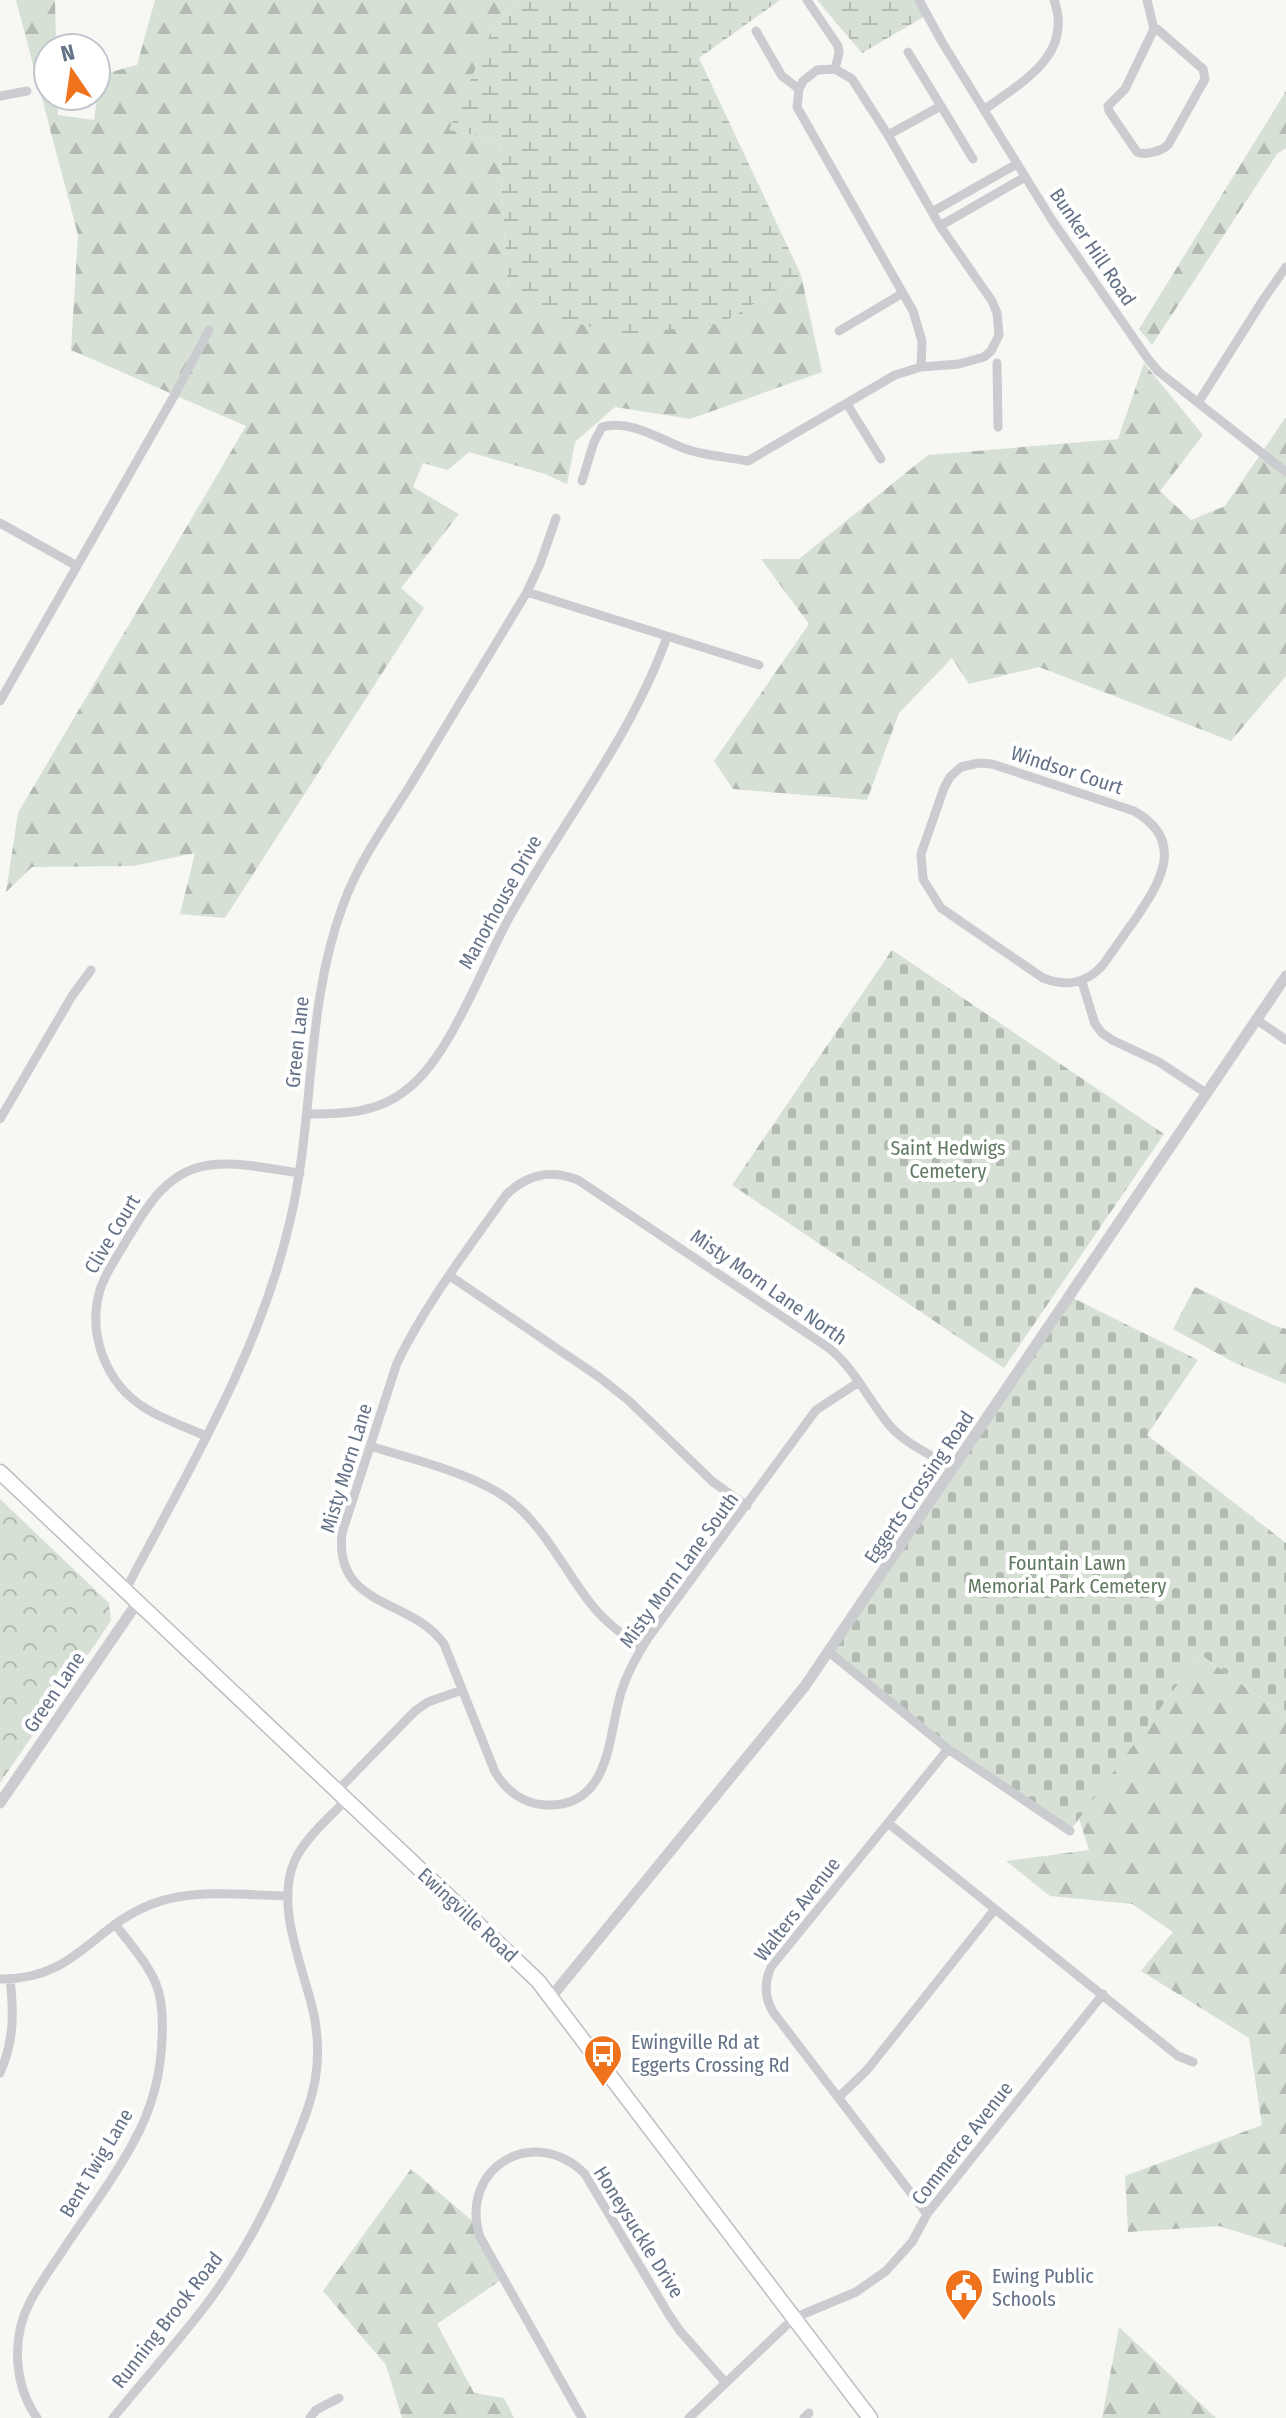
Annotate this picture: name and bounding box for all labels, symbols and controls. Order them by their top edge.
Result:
north arrow [32,32,112,112]
text: N [58,38,77,68]
street label: Bunker Hill Road [1045,184,1141,310]
street label: Windsor Court [1008,741,1126,800]
street label: Manorhouse Drive [453,831,547,973]
street label: Green Lane [280,995,314,1089]
park label: Saint Hedwigs Cemetery [890,1136,1006,1183]
street label: Clive Court [79,1190,145,1278]
street label: Misty Morn Lane North [686,1224,852,1350]
street label: Misty Morn Lane [315,1401,377,1535]
street label: Eggerts Crossing Road [859,1406,979,1568]
street label: Misty Morn Lane South [614,1488,744,1652]
park label: Fountain Lawn Memorial Park Cemetery [968,1551,1166,1598]
street label: Green Lane [18,1647,90,1737]
street label: Walters Avenue [749,1852,845,1966]
street label: Ewingville Road [413,1863,523,1967]
place label: Ewingville Rd at Eggerts Crossing Rd [631,2030,790,2077]
bus stop icon: Ewingville Rd at Eggerts Crossing Rd [582,2033,624,2088]
street label: Commerce Avenue [906,2076,1018,2210]
street label: Bent Twig Lane [54,2104,138,2222]
street label: Honeysuckle Drive [589,2162,689,2302]
street label: Running Brook Road [106,2247,228,2393]
place label: Ewing Public Schools [992,2264,1094,2311]
public building icon: Ewing Public Schools [943,2267,985,2322]

